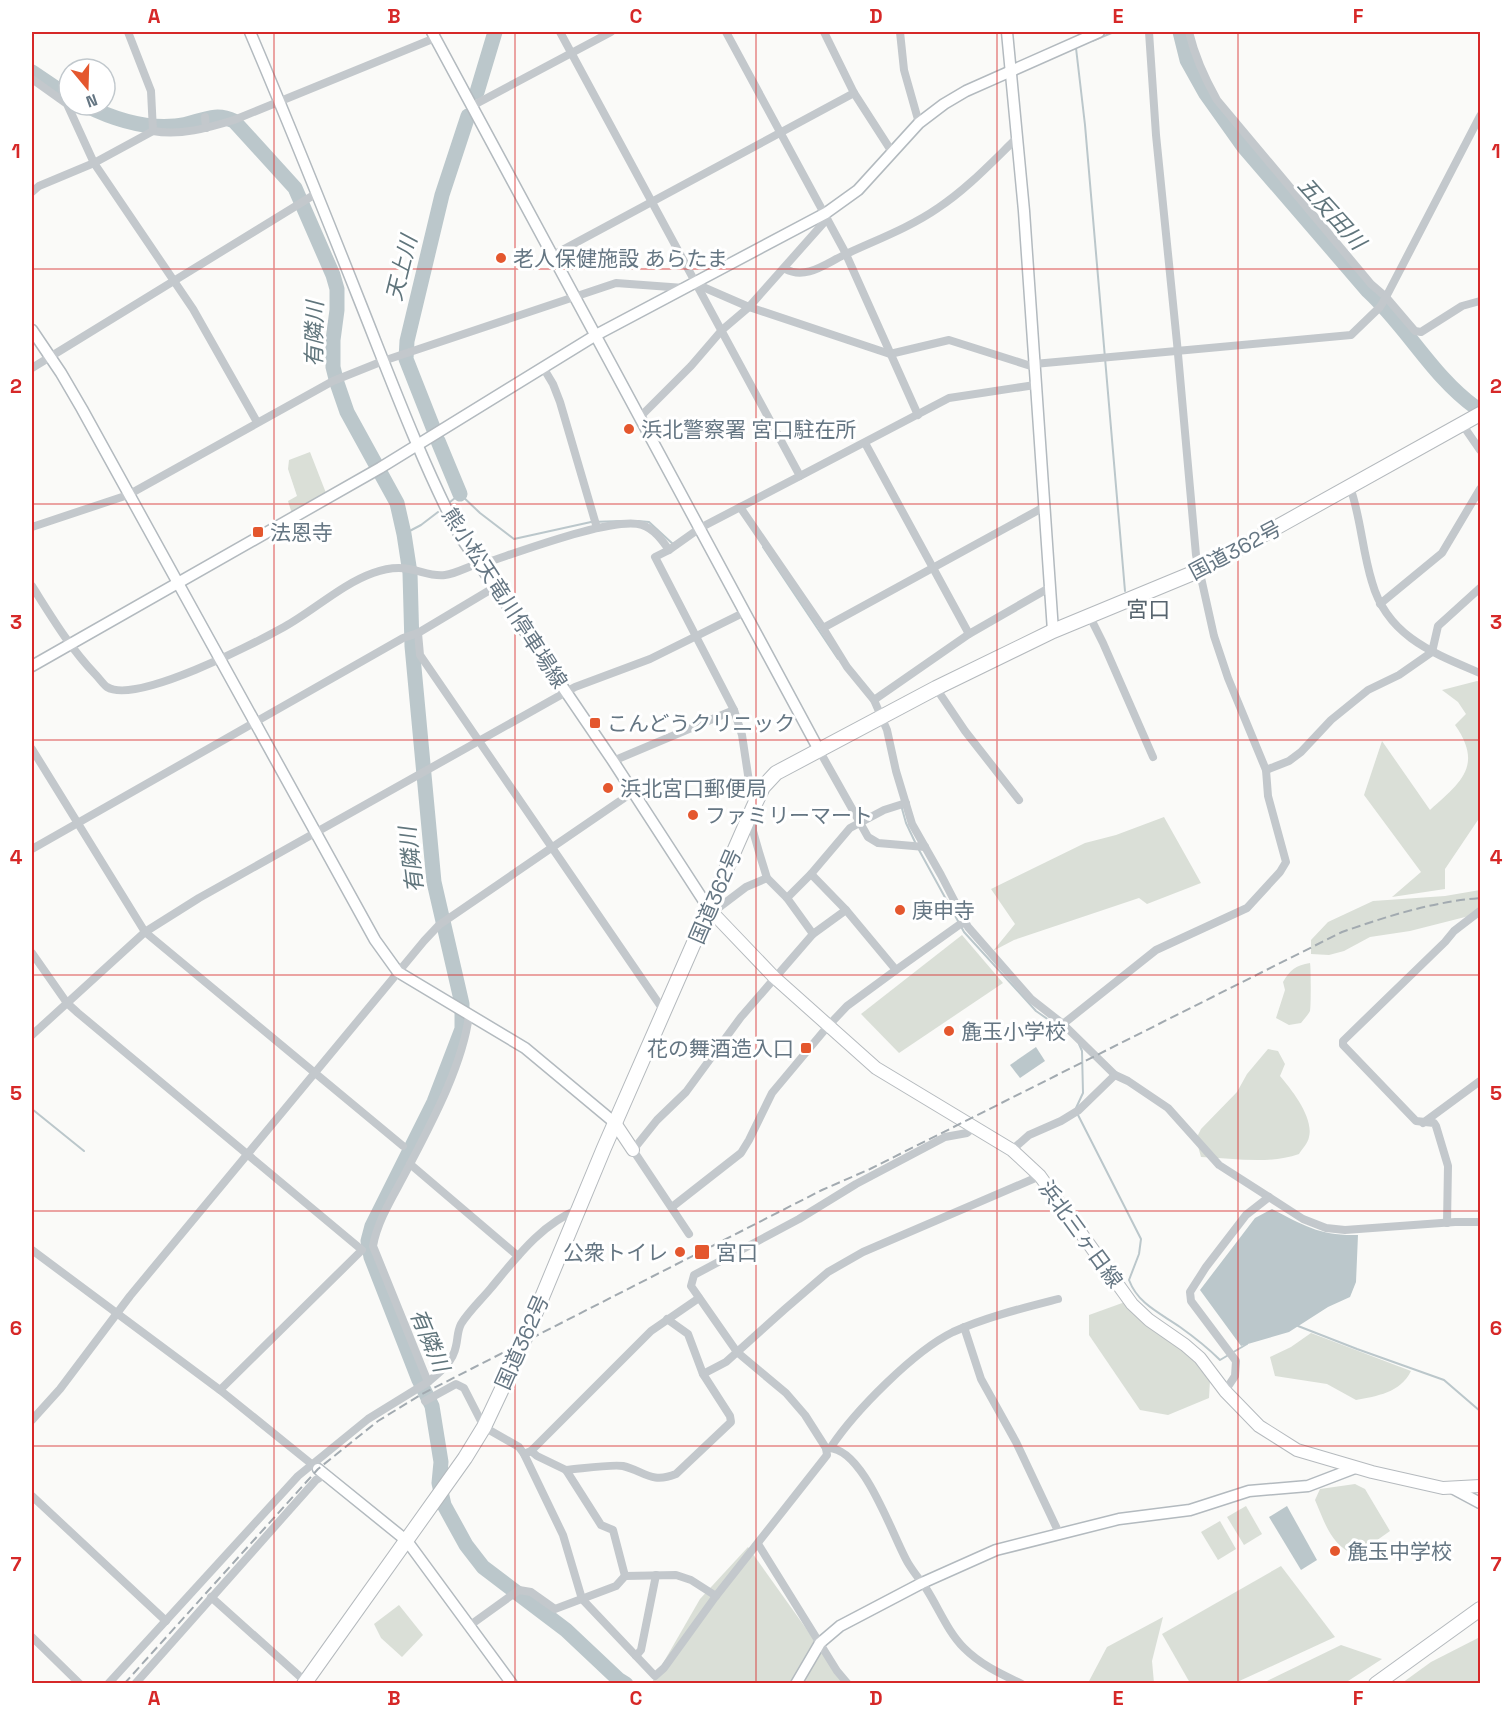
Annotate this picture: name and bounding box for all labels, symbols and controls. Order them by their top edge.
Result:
text: A [148,3,161,29]
text: B [387,3,401,29]
text: C [630,3,643,29]
text: D [869,3,883,29]
text: E [1112,3,1124,29]
text: F [1353,3,1364,29]
north arrow [57,57,117,117]
text: N [83,89,100,112]
text: 1 [11,138,21,164]
text: 1 [1491,138,1501,164]
water label: 五反田川 [1292,171,1373,257]
water label: 天上川 [379,231,423,303]
place label: 老人保健施設 あらたま [513,245,728,272]
marker: 老人保健施設 あらたま [494,251,508,265]
water label: 有隣川 [299,299,329,367]
text: 2 [10,373,22,399]
text: 2 [1490,373,1502,399]
place label: 浜北警察署 宮口駐在所 [641,416,856,443]
marker: 浜北警察署 宮口駐在所 [622,422,636,436]
street label: 熊小松天竜川停車場線 [436,503,574,693]
street label: 国道362号 [1184,514,1286,586]
place label: 法恩寺 [270,519,333,546]
marker: 法恩寺 [251,525,265,539]
district label: 宮口 [1126,595,1170,623]
text: 3 [10,609,22,635]
text: 3 [1490,609,1502,635]
place label: こんどうクリニック [607,710,795,737]
marker: こんどうクリニック [588,716,602,730]
place label: 浜北宮口郵便局 [620,775,767,802]
marker: 浜北宮口郵便局 [601,781,615,795]
place label: ファミリーマート [705,802,873,829]
marker: ファミリーマート [686,808,700,822]
water label: 有隣川 [393,824,429,894]
text: 4 [10,844,23,870]
street label: 国道362号 [683,844,747,948]
text: 4 [1490,844,1503,870]
place label: 庚申寺 [912,897,975,924]
marker: 庚申寺 [893,903,907,917]
place label: 麁玉小学校 [961,1018,1066,1045]
marker: 麁玉小学校 [942,1024,956,1038]
place label: 花の舞酒造入口 [647,1035,794,1062]
marker: 花の舞酒造入口 [799,1041,813,1055]
text: 5 [10,1080,22,1106]
text: 5 [1490,1080,1502,1106]
street label: 浜北三ヶ日線 [1033,1175,1129,1293]
place label: 公衆トイレ [563,1239,668,1266]
place label: 宮口 [716,1239,758,1266]
marker: 宮口 [693,1243,711,1261]
marker: 公衆トイレ [673,1245,687,1259]
street label: 国道362号 [489,1290,555,1394]
water label: 有隣川 [404,1304,457,1378]
text: 6 [10,1315,22,1341]
text: 6 [1490,1315,1502,1341]
place label: 麁玉中学校 [1347,1538,1452,1565]
marker: 麁玉中学校 [1328,1544,1342,1558]
text: 7 [10,1551,22,1577]
text: 7 [1490,1551,1502,1577]
text: A [148,1685,161,1711]
text: B [387,1685,401,1711]
text: C [630,1685,643,1711]
text: D [869,1685,883,1711]
text: E [1112,1685,1124,1711]
text: F [1353,1685,1364,1711]

